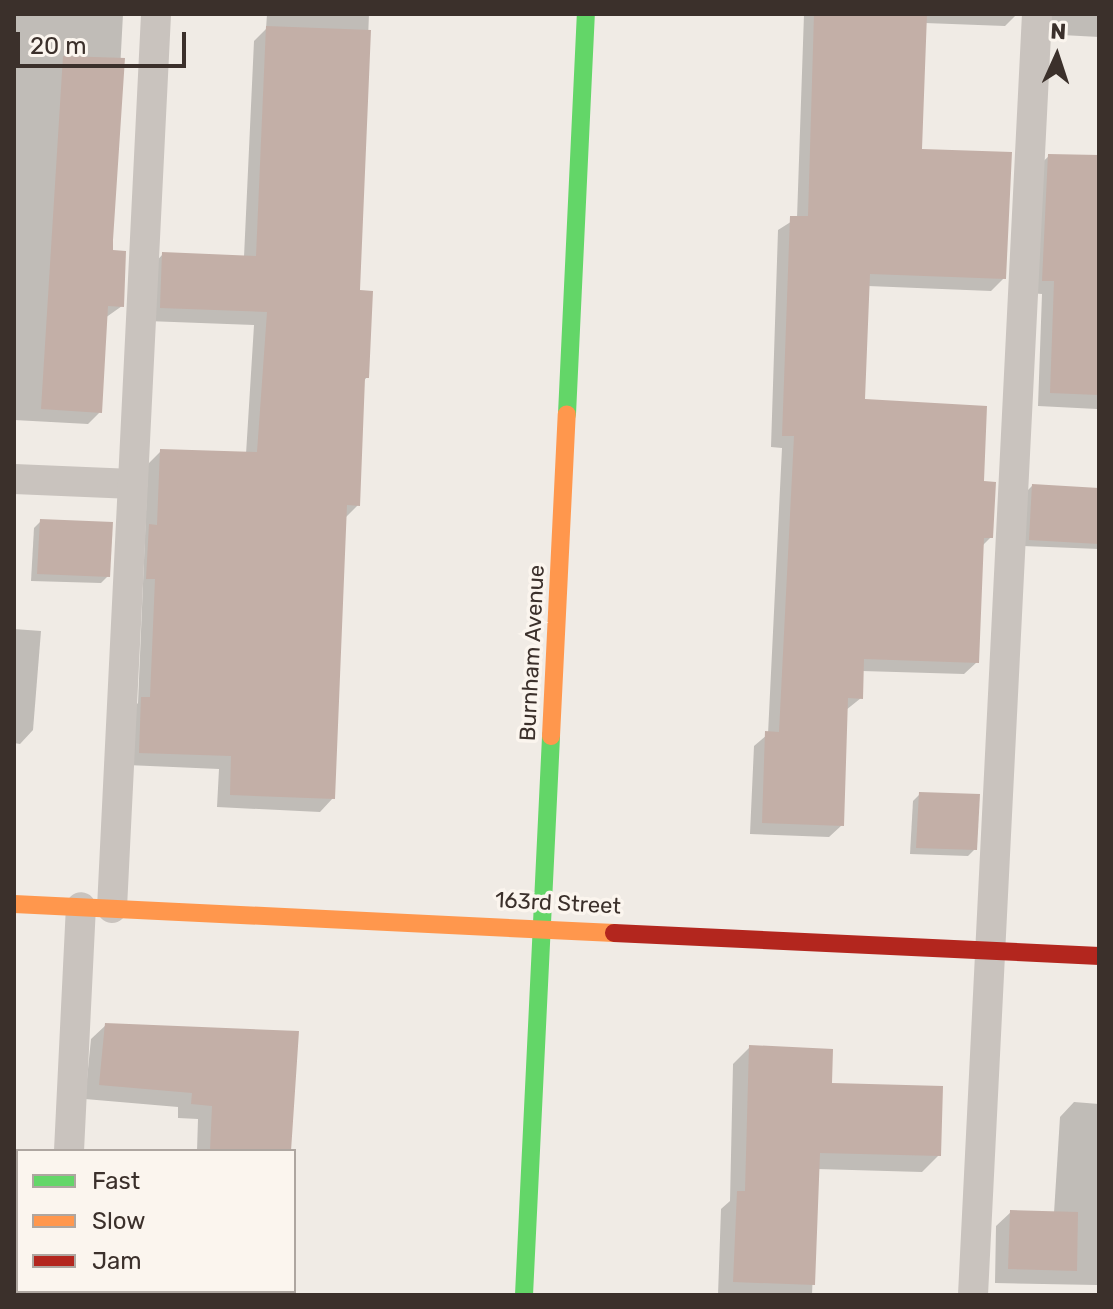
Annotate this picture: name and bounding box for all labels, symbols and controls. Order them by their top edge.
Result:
scale bar [20,16,190,66]
north arrow [1017,16,1097,96]
text: N [1050,18,1067,45]
text: 20 m [30,32,87,60]
street label: Burnham Avenue [514,564,550,742]
street label: 163rd Street [494,887,622,919]
legend [16,1149,296,1293]
text: Fast [92,1167,140,1195]
text: Slow [92,1207,145,1235]
text: Jam [92,1247,142,1275]

